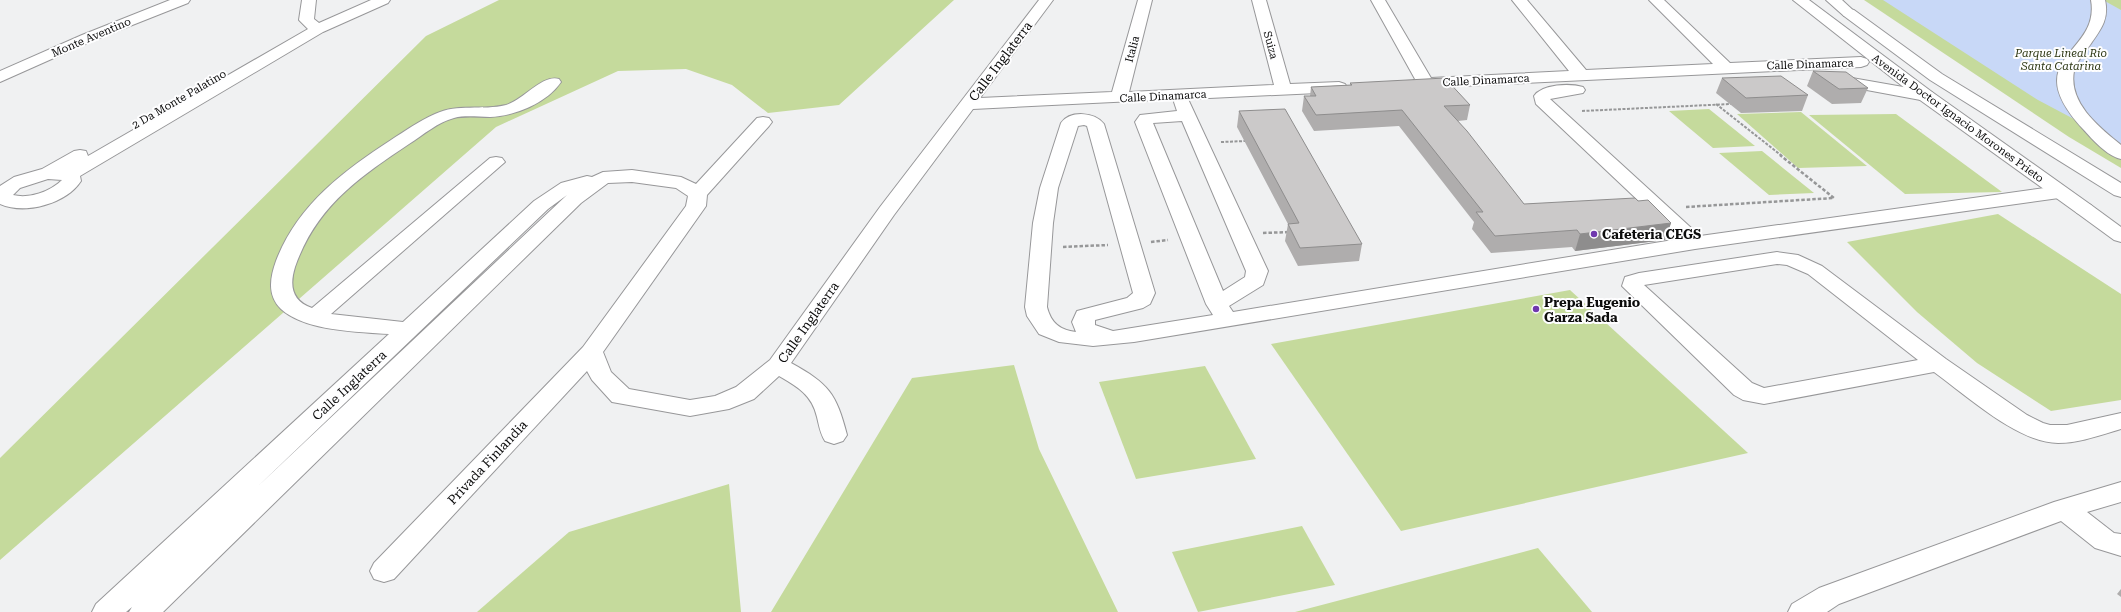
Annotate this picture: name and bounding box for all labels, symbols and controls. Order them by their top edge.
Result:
street label: Monte Aventino [49,15,133,60]
street label: Calle Inglaterra [966,19,1035,104]
street label: Suiza [1261,30,1280,61]
street label: Italia [1123,34,1142,64]
park label: Parque Lineal Río Santa Catarina [2014,47,2107,73]
street label: Avenida Doctor Ignacio Morones Prieto [1869,52,2046,185]
street label: Calle Dinamarca [1766,56,1854,73]
street label: 2 Da Monte Palatino [130,67,229,132]
street label: Calle Dinamarca [1442,72,1530,89]
street label: Calle Dinamarca [1119,88,1207,105]
place label: Cafeteria CEGS [1602,227,1701,242]
marker: Cafeteria CEGS [1589,229,1599,239]
street label: Calle Inglaterra [775,279,842,366]
place label: Prepa Eugenio Garza Sada [1544,295,1640,325]
marker: Prepa Eugenio Garza Sada [1531,304,1541,314]
street label: Calle Inglaterra [309,347,390,424]
street label: Privada Finlandia [444,417,530,508]

